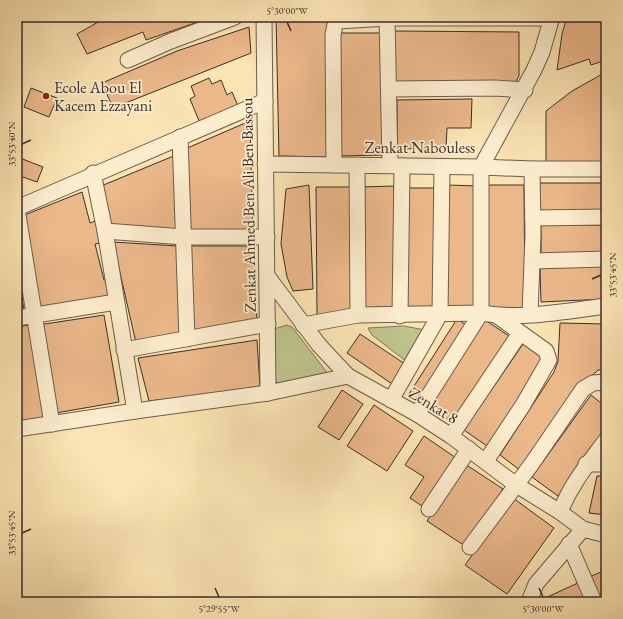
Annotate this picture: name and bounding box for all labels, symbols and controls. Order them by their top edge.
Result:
text: 5°30'00"W [266,4,309,17]
place label: Ecole Abou El Kacem Ezzayani [54,77,152,116]
marker: Ecole Abou El Kacem Ezzayani [41,91,51,101]
street label: Zenkat Ahmed Ben Ali Ben Bassou [236,97,261,312]
text: 33°53'40"N [5,121,18,166]
street label: Zenkat Nabouless [365,137,475,158]
text: 33°53'45"N [606,252,619,297]
street label: Zenkat 8 [405,382,463,429]
text: 33°53'45"N [5,510,18,555]
text: 5°29'55"W [198,602,241,615]
text: 5°30'00"W [522,602,565,615]

